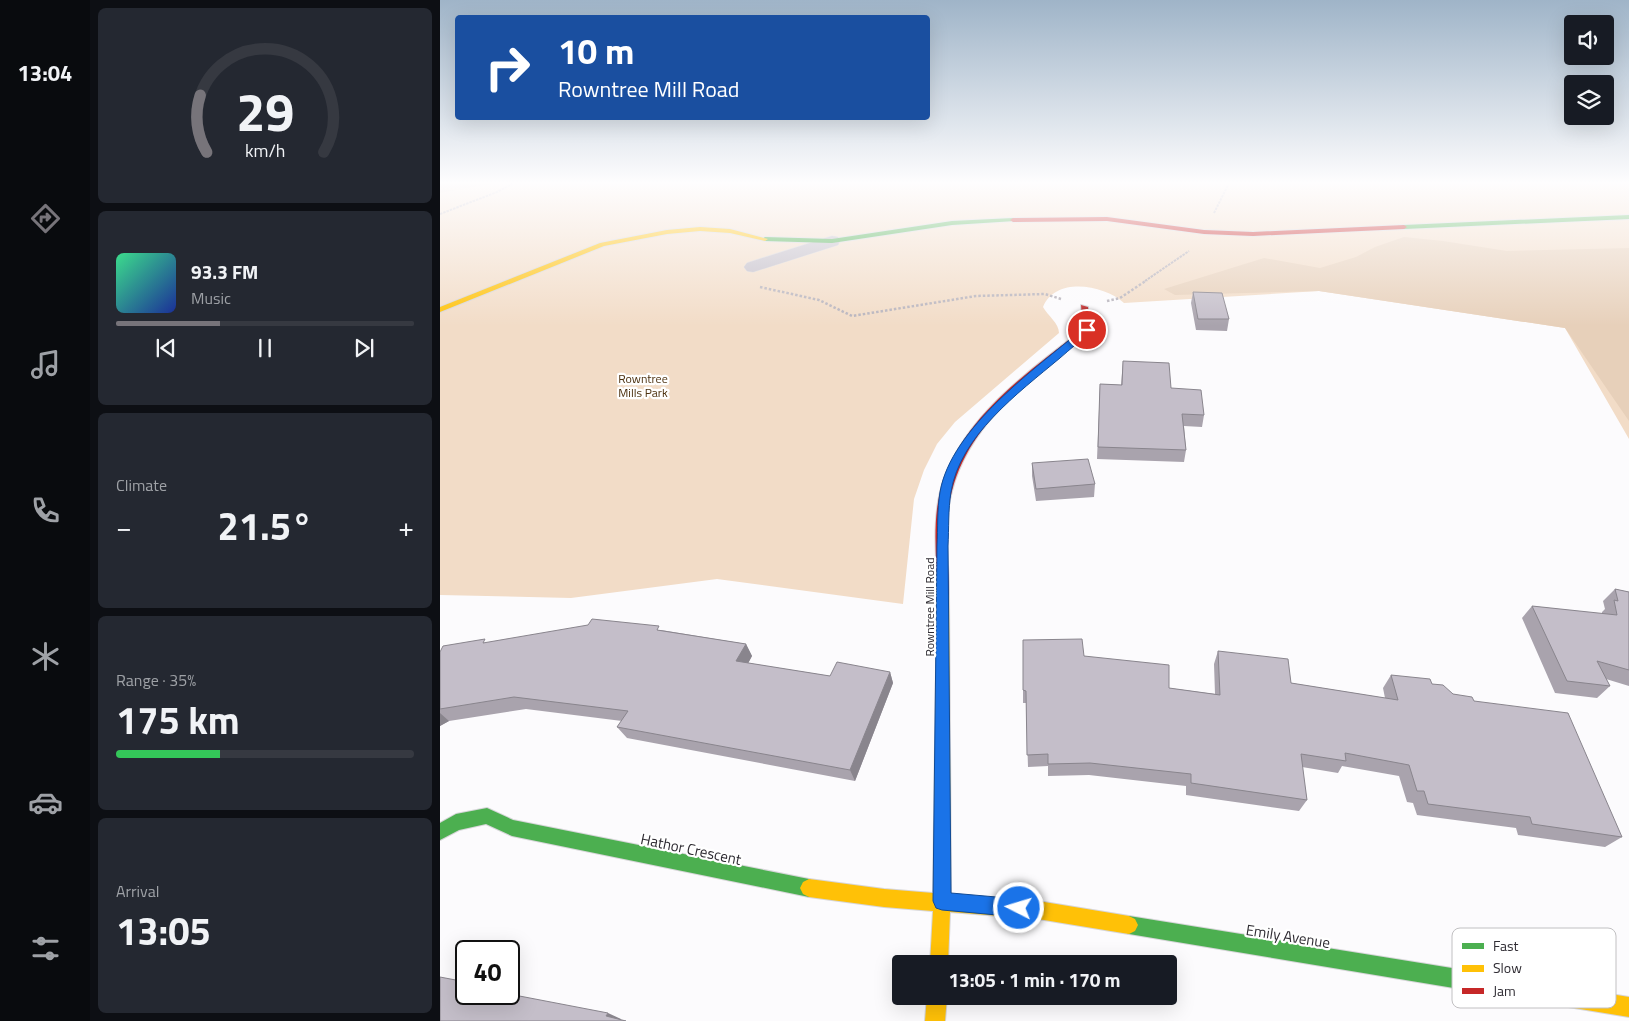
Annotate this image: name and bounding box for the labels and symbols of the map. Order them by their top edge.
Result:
pin [1066,309,1108,351]
park label: Rowntree Mills Park [618,369,668,402]
street label: Rowntree Mill Road [920,558,939,657]
street label: Hathor Crescent [639,827,744,871]
position arrow [992,881,1044,933]
street label: Emily Avenue [1244,918,1332,954]
legend [1452,928,1616,1008]
text: Fast [1493,935,1518,956]
speed limit sign: 40 [455,940,520,1005]
text: Slow [1493,957,1522,978]
text: Jam [1493,980,1516,1001]

